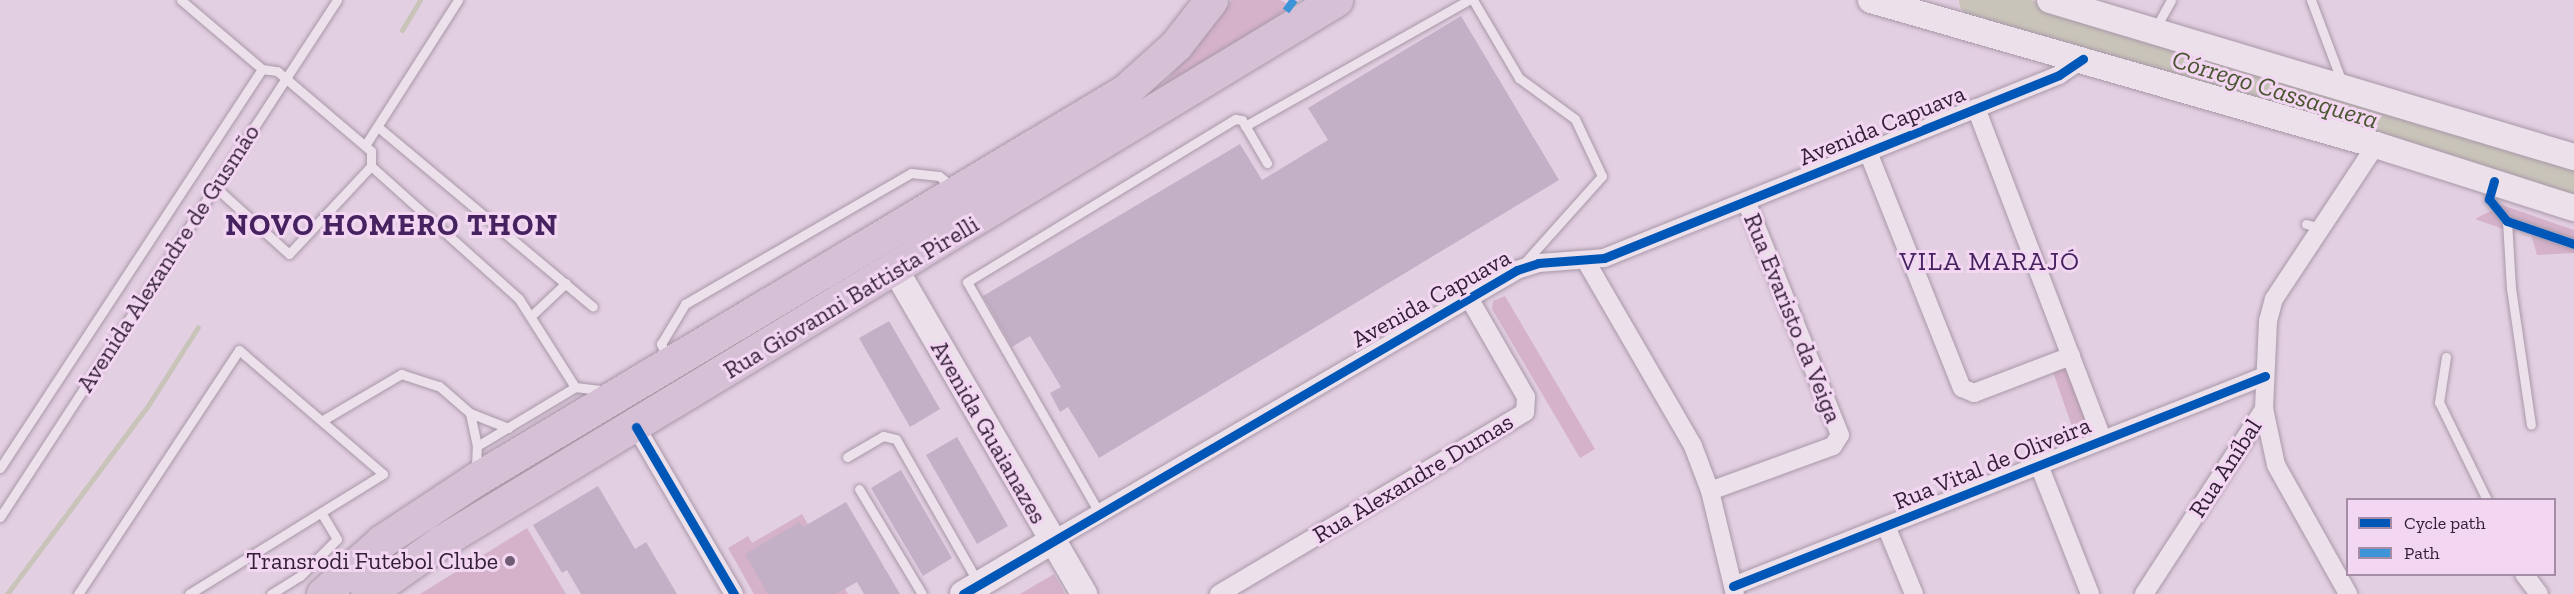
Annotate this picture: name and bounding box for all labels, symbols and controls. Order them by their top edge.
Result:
water label: Córrego Cassaquera [2168,44,2382,136]
street label: Avenida Capuava [1795,79,1969,171]
street label: Avenida Alexandre de Gusmão [70,119,266,397]
district label: NOVO HOMERO THON [225,207,559,243]
street label: Rua Giovanni Battista Pirelli [718,209,984,385]
street label: Rua Evaristo da Veiga [1738,209,1848,427]
street label: Avenida Capuava [1347,243,1515,353]
district label: VILA MARAJÓ [1899,246,2081,278]
street label: Avenida Guaianazes [925,335,1053,529]
street label: Rua Alexandre Dumas [1307,407,1519,549]
street label: Rua Vital de Oliveira [1889,410,2095,516]
street label: Rua Aníbal [2182,413,2268,523]
legend [2346,498,2556,576]
text: Cycle path [2404,512,2486,534]
text: Path [2404,542,2440,564]
place label: Transrodi Futebol Clube [246,547,498,575]
marker: Transrodi Futebol Clube [503,554,517,568]

